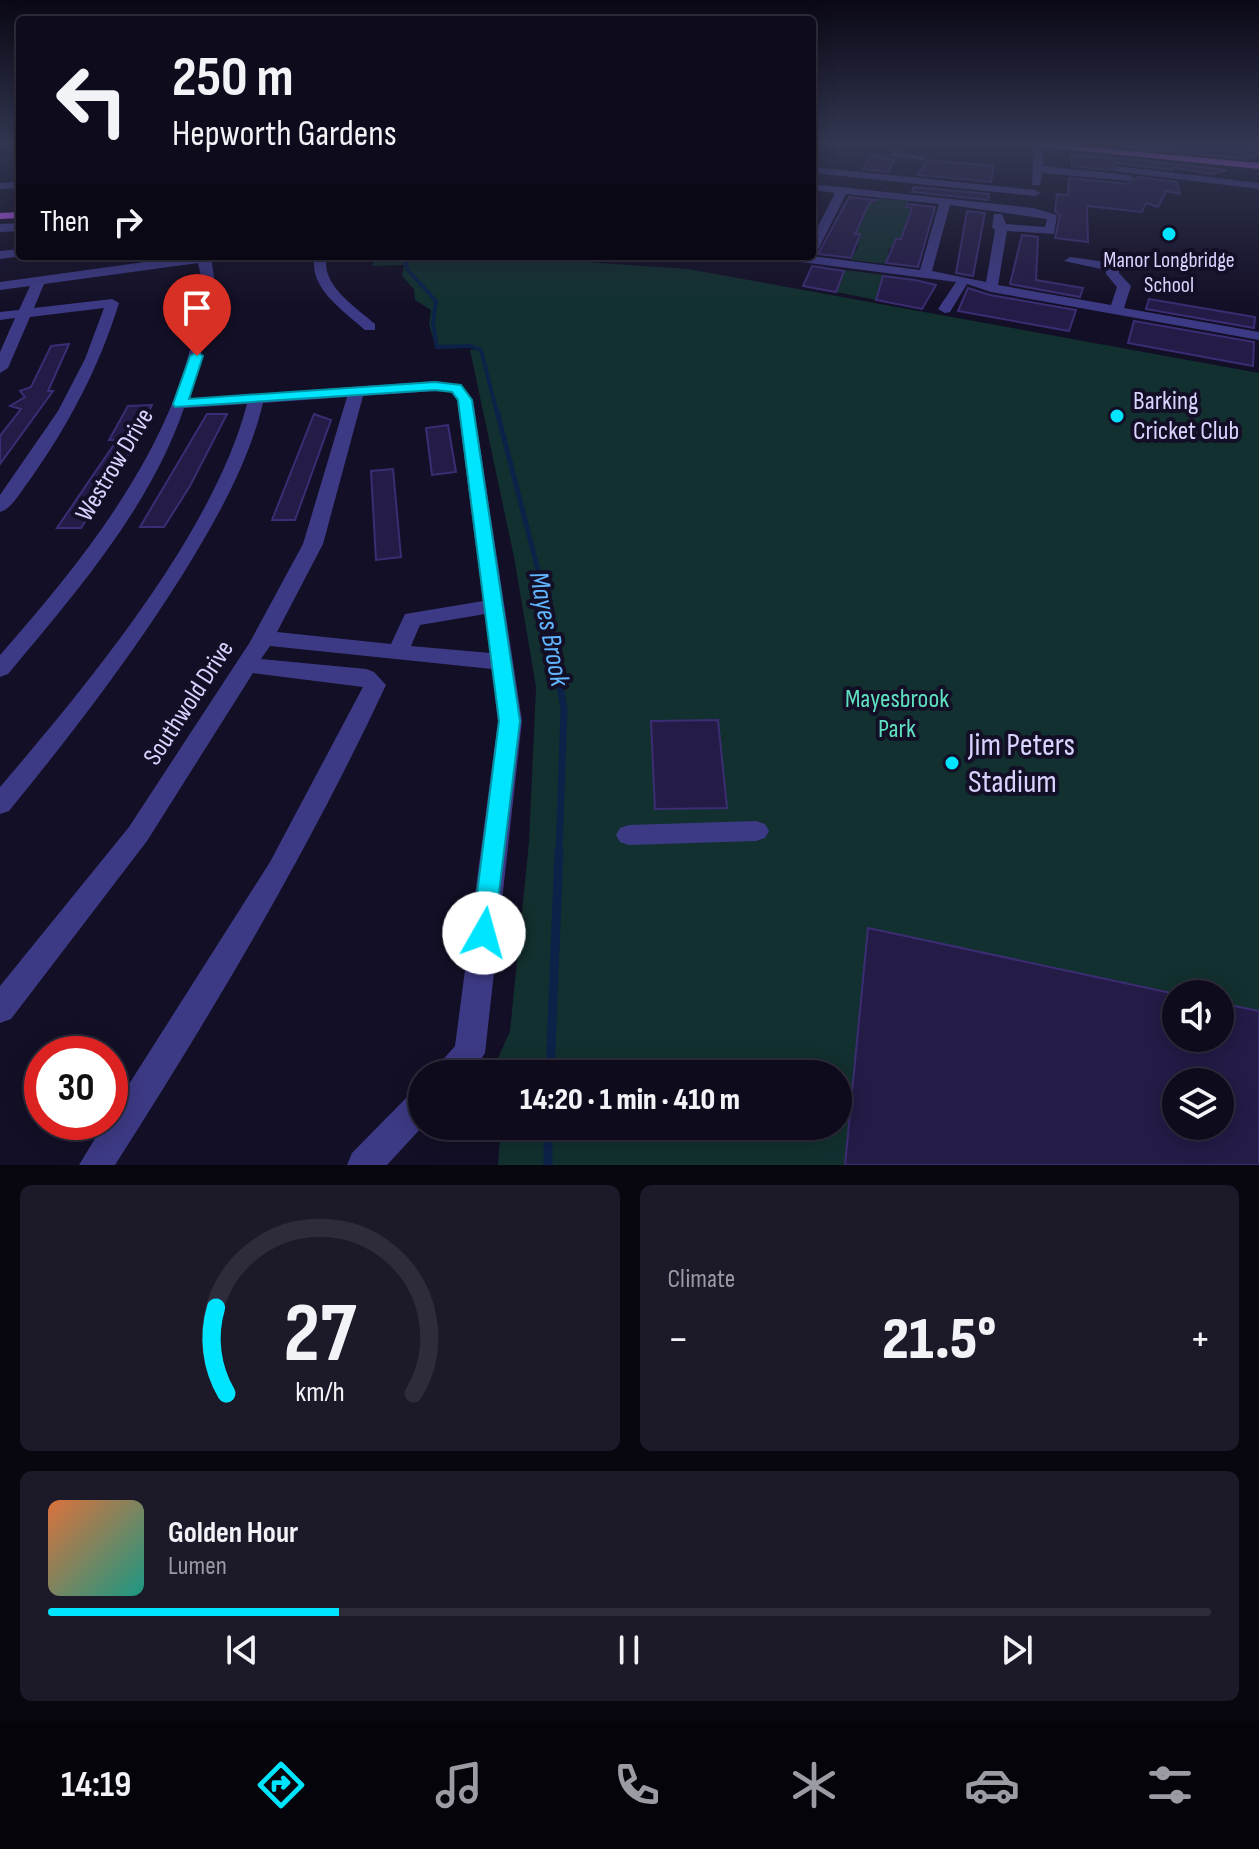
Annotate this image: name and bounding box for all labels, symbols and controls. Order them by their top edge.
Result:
text: 250 m [172,45,294,112]
icon: left [40,48,144,152]
text: Hepworth Gardens [172,113,397,156]
icon: right [106,200,150,244]
text: Then [40,204,90,240]
marker: Manor Longbridge School [1160,225,1178,243]
place label: Manor Longbridge School [1103,247,1235,299]
pin [163,274,231,356]
icon: arrive [175,286,219,330]
place label: Barking Cricket Club [1133,386,1239,447]
street label: Westrow Drive [69,403,161,527]
marker: Barking Cricket Club [1108,407,1126,425]
water label: Mayes Brook [522,569,577,691]
street label: Southwold Drive [137,635,241,771]
park label: Mayesbrook Park [845,684,949,745]
place label: Jim Peters Stadium [967,726,1075,802]
marker: Jim Peters Stadium [943,754,961,772]
position arrow [442,891,526,975]
map controls [1162,980,1234,1140]
button: sound [1162,980,1234,1052]
speed limit sign: 30 [24,1036,128,1140]
button: layers [1162,1068,1234,1140]
text: 14:20 · 1 min · 410 m [520,1082,740,1118]
text: Climate [668,1264,735,1295]
text: 27 [283,1285,357,1385]
text: 21.5° [882,1304,996,1376]
text: − [668,1313,689,1366]
text: + [1189,1313,1211,1366]
text: km/h [295,1375,344,1410]
text: Golden Hour [168,1515,298,1551]
text: Lumen [168,1551,227,1582]
icon: previous [220,1628,264,1672]
icon: pause [607,1628,651,1672]
icon: next [995,1628,1039,1672]
icon: directions [253,1757,309,1813]
icon: music [431,1757,487,1813]
icon: phone [609,1757,665,1813]
icon: climate [786,1757,842,1813]
icon: car [964,1757,1020,1813]
icon: filters [1142,1757,1198,1813]
text: 14:19 [61,1764,131,1807]

